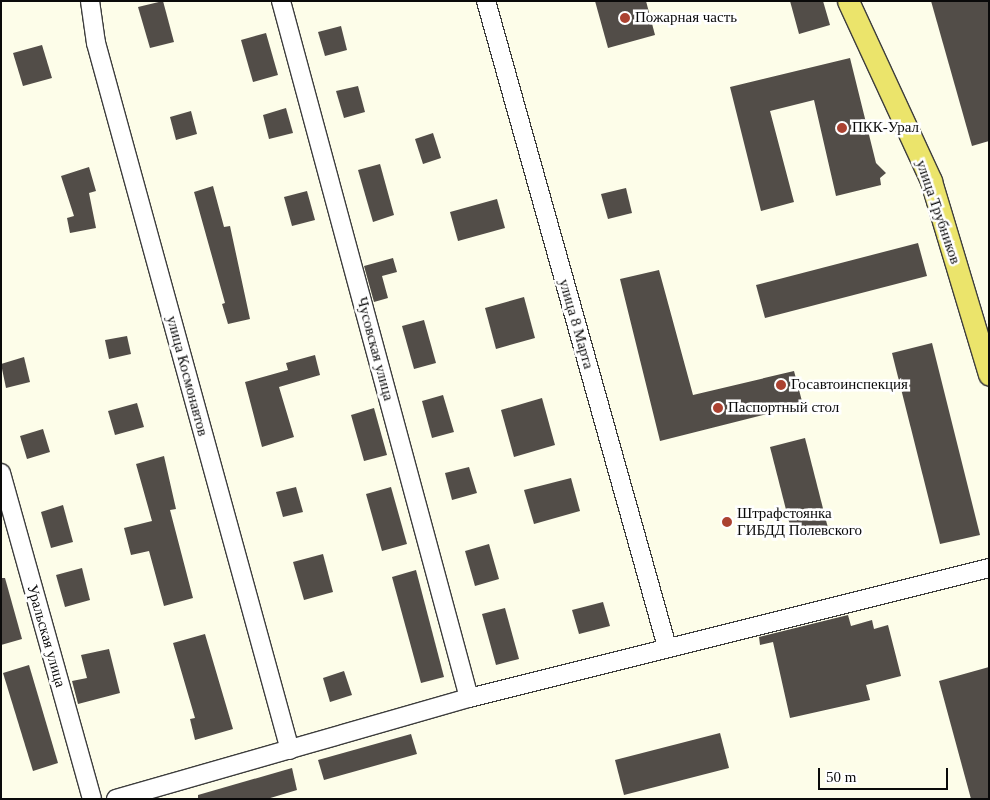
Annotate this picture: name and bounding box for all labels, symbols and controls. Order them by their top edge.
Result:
place label: Пожарная часть [635,9,737,27]
marker: Пожарная часть [619,12,631,24]
place label: ПКК-Урал [852,119,919,137]
marker: ПКК-Урал [836,122,848,134]
street label: улица Трубников [912,158,964,266]
street label: улица 8 Марта [555,277,597,371]
street label: Чусовская улица [353,295,397,403]
street label: улица Космонавтов [162,314,212,438]
place label: Госавтоинспекция [791,376,908,394]
marker: Госавтоинспекция [775,379,787,391]
place label: Паспортный стол [728,399,839,417]
marker: Паспортный стол [712,402,724,414]
place label: Штрафстоянка ГИБДД Полевского [737,504,862,539]
marker: Штрафстоянка ГИБДД Полевского [721,516,733,528]
street label: Уральская улица [23,583,69,689]
scale bar [820,758,950,790]
text: 50 m [826,769,856,785]

